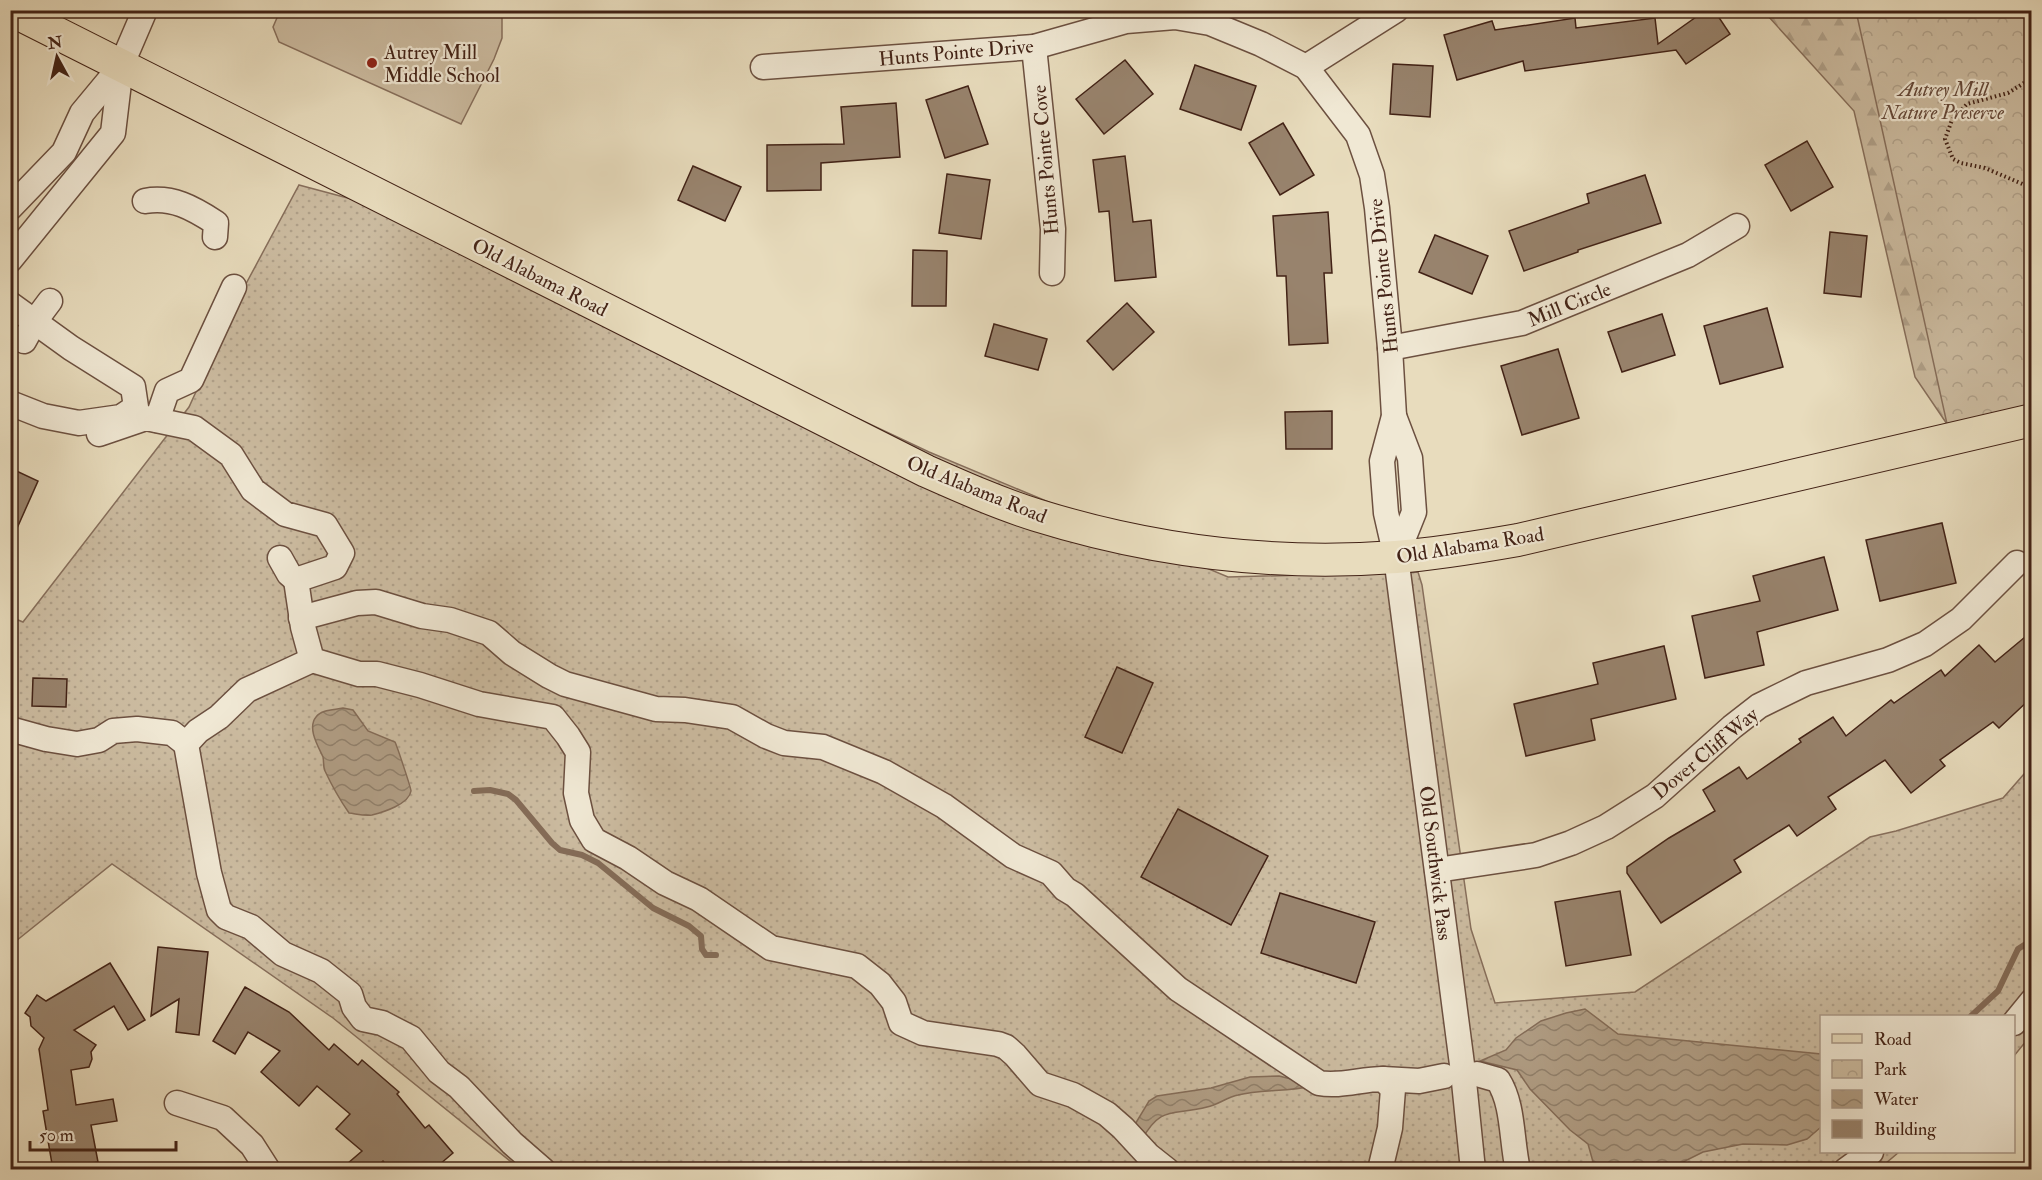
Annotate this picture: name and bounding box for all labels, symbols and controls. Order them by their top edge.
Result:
north arrow [27,27,87,87]
text: N [46,32,64,54]
street label: Hunts Pointe Drive [878,33,1035,72]
place label: Autrey Mill Middle School [383,40,500,88]
marker: Autrey Mill Middle School [365,56,379,70]
park label: Autrey Mill Nature Preserve [1881,77,2004,125]
street label: Hunts Pointe Cove [1026,84,1065,236]
street label: Hunts Pointe Drive [1363,197,1404,355]
street label: Old Alabama Road [468,232,612,322]
street label: Mill Circle [1524,276,1615,332]
street label: Old Alabama Road [903,450,1051,529]
street label: Old Alabama Road [1394,521,1546,570]
street label: Dover Cliff Way [1647,701,1764,805]
street label: Old Southwick Pass [1414,784,1457,942]
legend [1820,1015,2015,1153]
text: Road [1874,1028,1912,1051]
text: Park [1874,1058,1907,1081]
text: Water [1873,1088,1918,1111]
scale bar [30,1114,176,1152]
text: Building [1874,1118,1937,1141]
text: 50 m [39,1124,74,1147]

